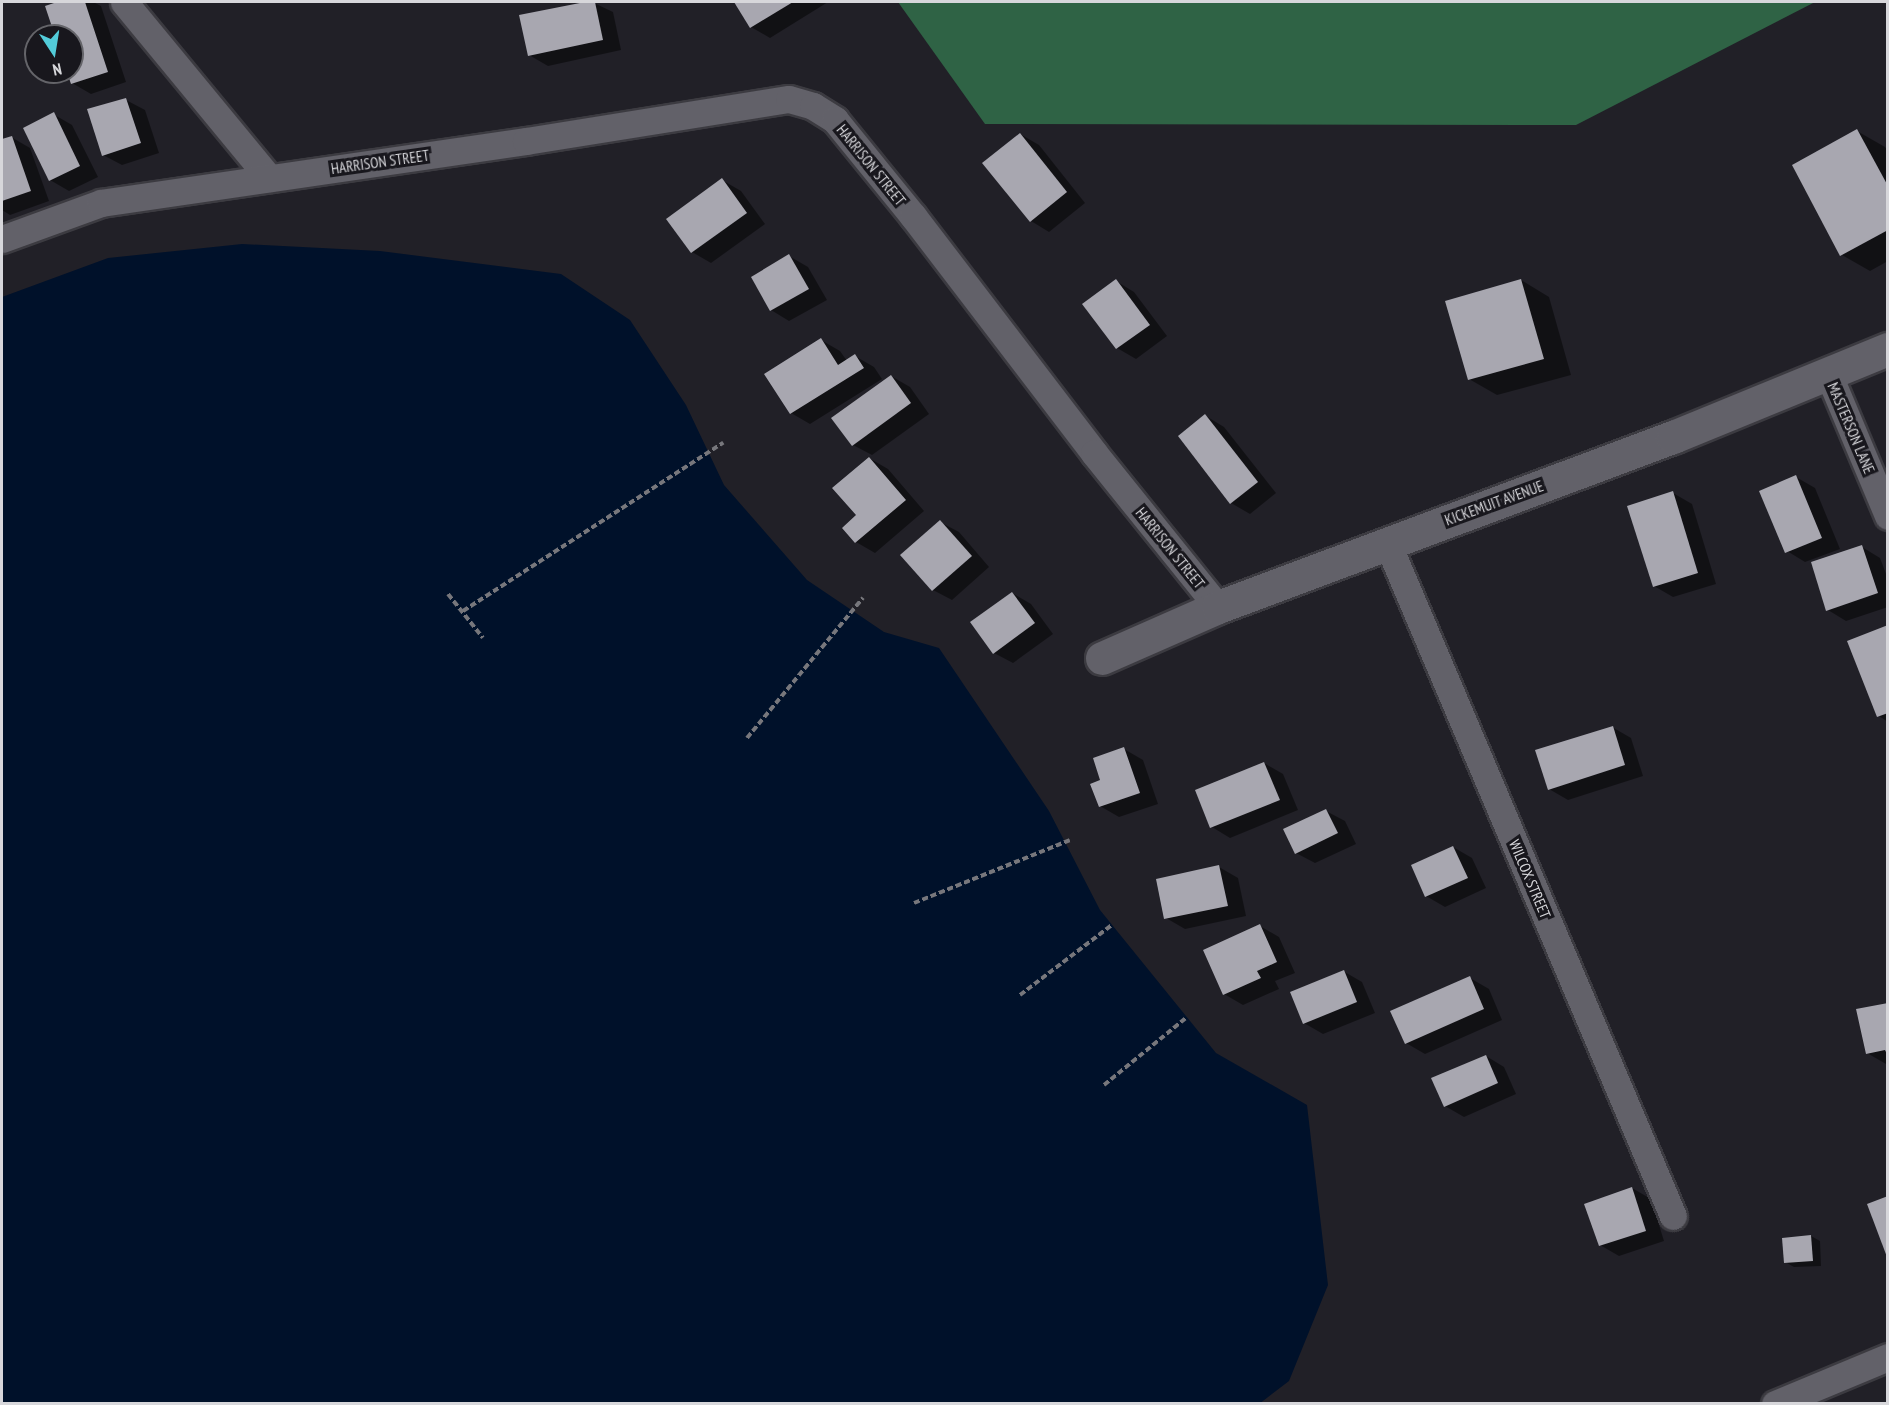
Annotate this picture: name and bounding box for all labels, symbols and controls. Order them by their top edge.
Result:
north arrow [24,24,84,84]
text: N [51,59,64,80]
street label: HARRISON STREET [833,121,909,209]
street label: HARRISON STREET [330,146,430,178]
street label: MASTERSON LANE [1824,380,1878,476]
street label: KICKEMUIT AVENUE [1442,477,1546,529]
street label: HARRISON STREET [1132,504,1208,592]
street label: WILCOX STREET [1505,837,1555,921]

